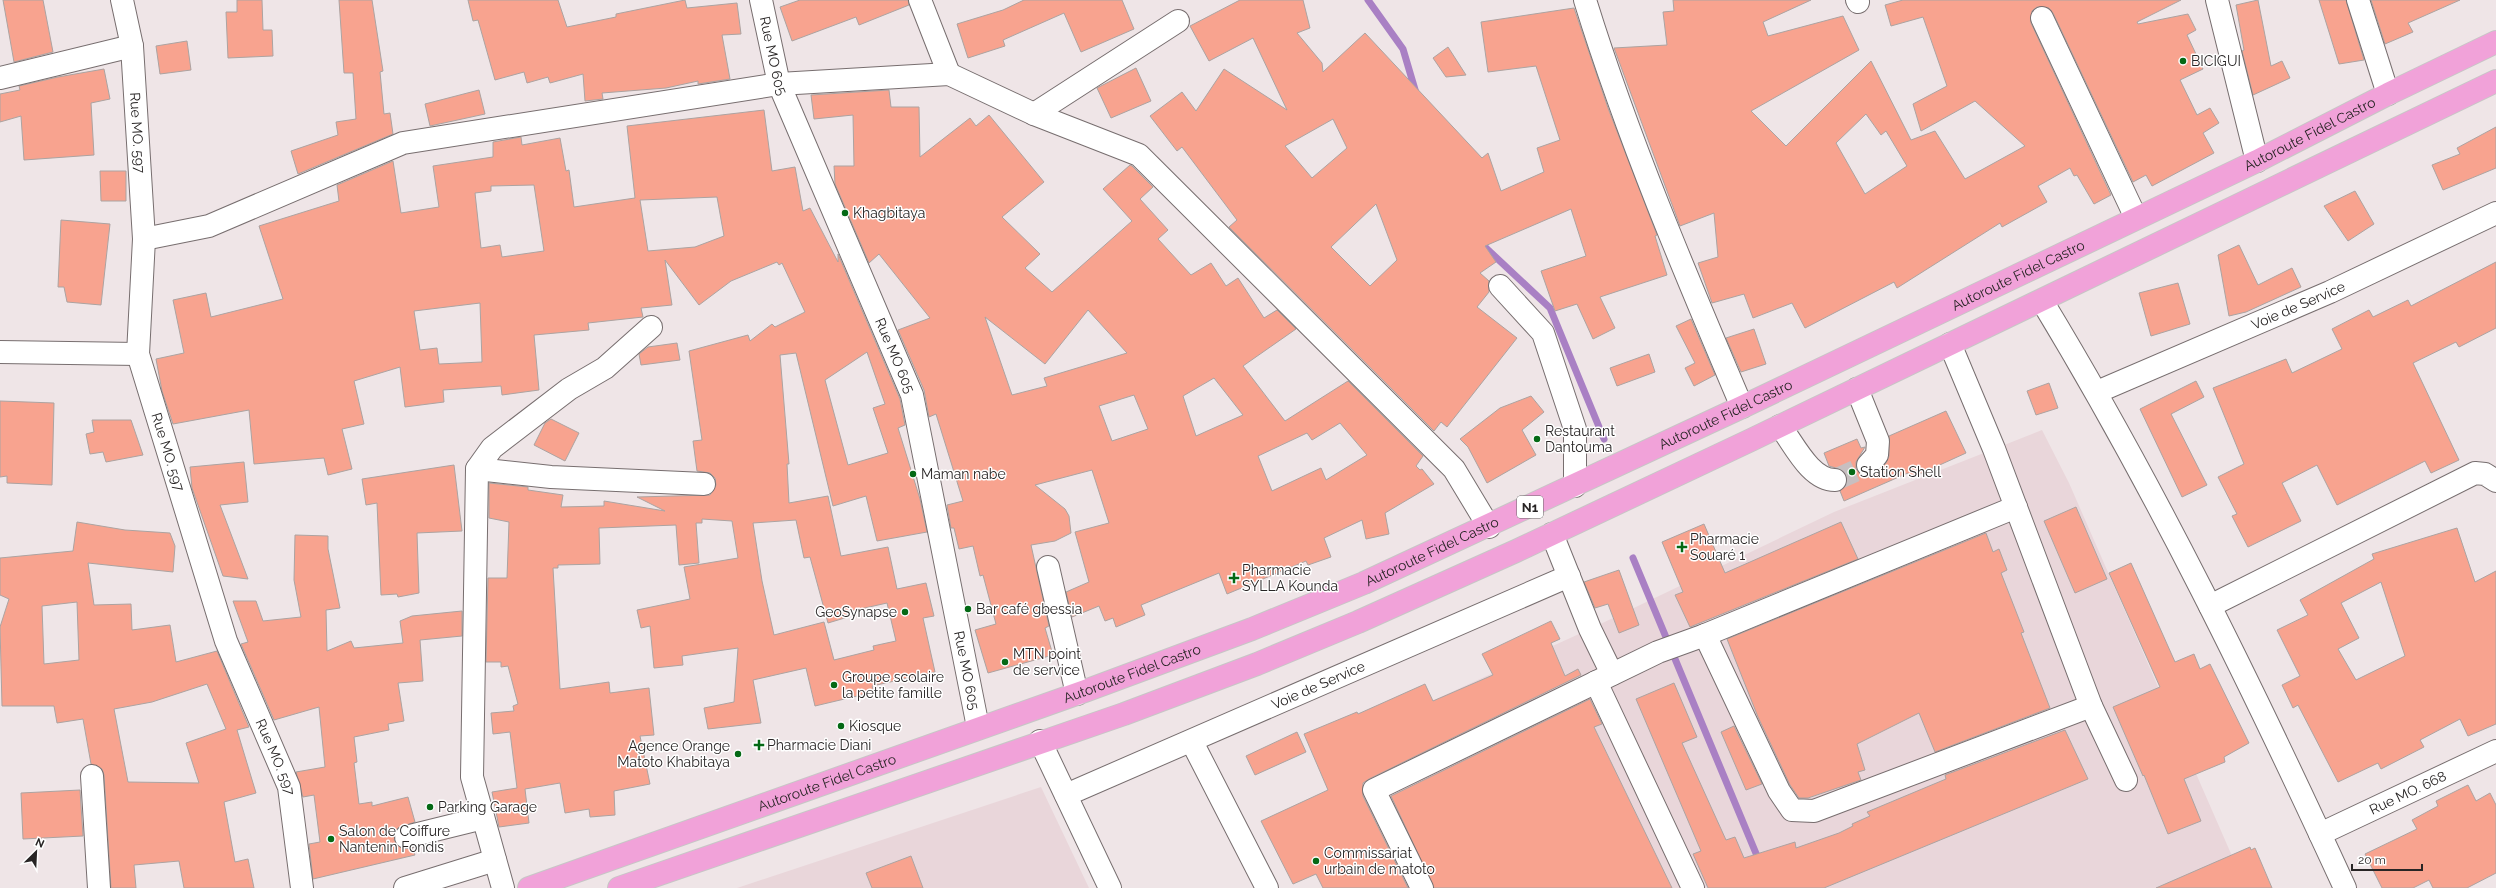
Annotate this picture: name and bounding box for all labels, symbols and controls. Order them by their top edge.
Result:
street label: Rue MO 605 [757,15,791,98]
place label: BICIGUI [2191,53,2241,69]
marker: BICIGUI [2178,56,2188,66]
street label: Rue MO. 597 [127,92,148,174]
street label: Autoroute Fidel Castro [2241,94,2378,174]
place label: Khagbitaya [853,205,925,221]
marker: Khagbitaya [840,208,850,218]
street label: Autoroute Fidel Castro [1949,237,2087,314]
street label: Voie de Service [2249,278,2348,333]
street label: Rue MO 605 [872,315,918,396]
street label: Autoroute Fidel Castro [1656,376,1795,453]
street label: Rue MO. 597 [148,411,188,494]
place label: Restaurant Dantouma [1545,423,1615,455]
marker: Restaurant Dantouma [1532,434,1542,444]
place label: Station Shell [1860,464,1941,480]
place label: Maman nabe [921,466,1006,482]
marker: Station Shell [1847,467,1857,477]
marker: Maman nabe [908,469,918,479]
road number: N1 [1517,496,1543,518]
street label: Autoroute Fidel Castro [1363,513,1501,589]
place label: Pharmacie Souaré 1 [1690,531,1759,563]
marker: Pharmacie Souaré 1 [1677,542,1687,552]
place label: Pharmacie SYLLA Kounda [1242,562,1338,594]
marker: Pharmacie SYLLA Kounda [1229,573,1239,583]
place label: Bar café gbessia [976,601,1082,617]
place label: GeoSynapse [815,604,897,620]
marker: Bar café gbessia [963,604,973,614]
marker: GeoSynapse [900,607,910,617]
street label: Rue MO 605 [951,630,982,712]
street label: Autoroute Fidel Castro [1061,641,1203,706]
place label: MTN point de service [1013,646,1081,678]
marker: MTN point de service [1000,657,1010,667]
street label: Voie de Service [1269,658,1367,713]
place label: Groupe scolaire la petite famille [842,669,944,701]
marker: Groupe scolaire la petite famille [829,680,839,690]
street label: Rue MO. 597 [253,716,298,796]
place label: Kiosque [849,718,901,734]
marker: Kiosque [836,721,846,731]
place label: Pharmacie Diani [767,737,871,753]
place label: Agence Orange Matoto Khabitaya [617,738,730,770]
marker: Pharmacie Diani [754,740,764,750]
marker: Agence Orange Matoto Khabitaya [733,749,743,759]
street label: Autoroute Fidel Castro [756,751,898,814]
street label: Rue MO. 668 [2367,768,2449,818]
place label: Parking Garage [438,799,537,815]
marker: Parking Garage [425,802,435,812]
place label: Salon de Coiffure Nantenin Fondis [339,823,450,855]
north arrow [16,832,56,872]
marker: Salon de Coiffure Nantenin Fondis [326,834,336,844]
text: N [33,836,46,851]
place label: Commissariat urbain de matoto [1324,845,1435,877]
scale bar [2352,846,2422,872]
text: 20 m [2358,853,2386,867]
marker: Commissariat urbain de matoto [1311,856,1321,866]

